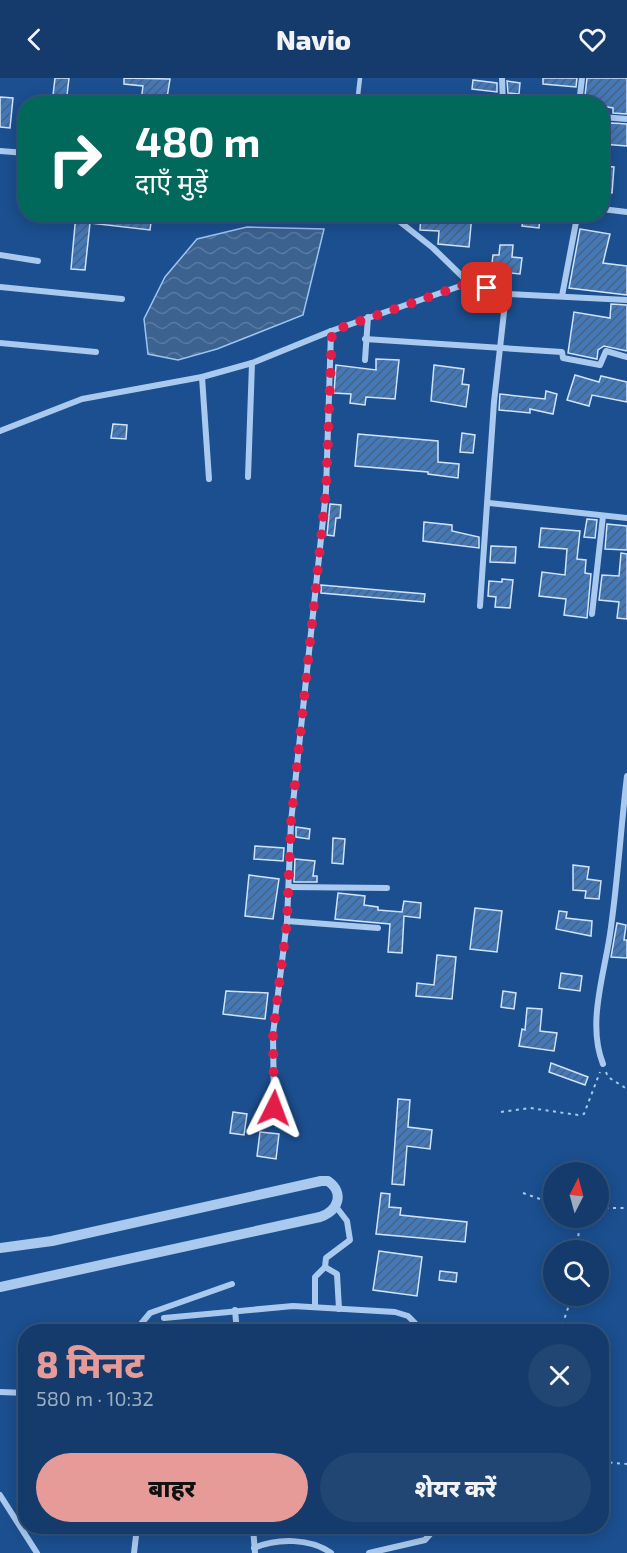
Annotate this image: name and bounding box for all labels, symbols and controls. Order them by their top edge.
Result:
icon: back [18,23,51,56]
text: Navio [276,23,351,55]
icon: heart [576,23,609,56]
text: 480 m [135,115,261,165]
icon: right [36,120,114,198]
text: दाएँ मुड़ें [135,166,208,198]
pin [461,262,512,313]
icon: arrive [470,271,503,304]
position arrow [242,1076,306,1140]
north arrow [543,1162,609,1228]
map controls [543,1162,609,1306]
button: search [543,1240,609,1306]
text: 8 मिनट [36,1342,144,1385]
button: close [528,1344,591,1407]
text: 580 m · 10:32 [36,1386,154,1410]
button: बाहर [36,1453,308,1522]
button: शेयर करें [320,1453,591,1522]

